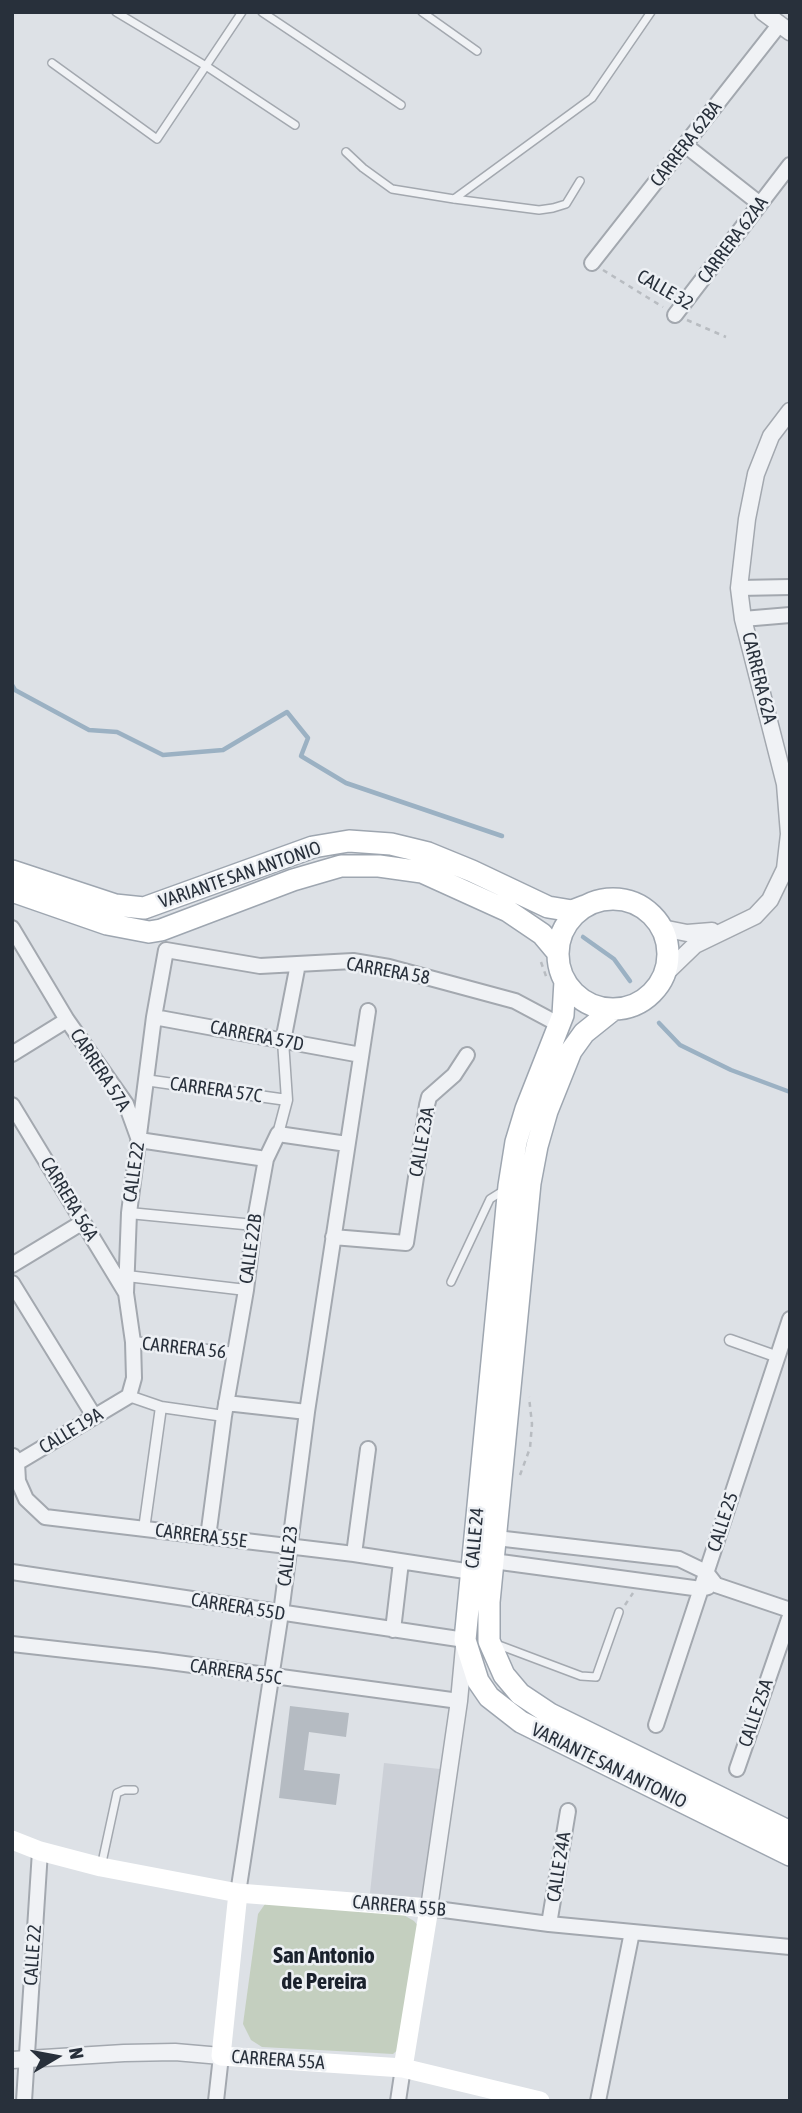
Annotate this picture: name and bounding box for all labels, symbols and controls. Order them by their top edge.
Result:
street label: CARRERA 62BA [645,97,727,191]
street label: CARRERA 62AA [693,192,773,288]
street label: CALLE 32 [633,265,697,315]
street label: CARRERA 62A [737,630,781,726]
street label: VARIANTE SAN ANTONIO [156,837,324,913]
street label: CARRERA 58 [345,952,431,990]
street label: CARRERA 57D [208,1016,306,1056]
street label: CARRERA 57A [65,1025,135,1115]
street label: CARRERA 57C [168,1072,264,1108]
street label: CALLE 23A [405,1105,439,1179]
street label: CALLE 22 [118,1140,150,1204]
street label: CARRERA 56A [35,1153,103,1245]
street label: CALLE 22B [235,1213,267,1285]
street label: CARRERA 56 [141,1332,227,1364]
street label: CALLE 19A [35,1403,107,1459]
street label: CALLE 25 [703,1489,743,1555]
street label: CALLE 24 [461,1507,489,1569]
street label: CARRERA 55E [154,1519,248,1553]
street label: CALLE 23 [273,1524,303,1588]
street label: CARRERA 55D [189,1588,287,1626]
street label: CARRERA 55C [188,1654,284,1690]
street label: CALLE 25A [734,1676,778,1750]
street label: VARIANTE SAN ANTONIO [528,1718,690,1814]
street label: CALLE 24A [542,1830,576,1904]
street label: CARRERA 55B [352,1891,446,1921]
street label: CALLE 22 [19,1924,47,1986]
district label: San Antonio de Pereira [273,1942,375,1996]
north arrow [21,2022,91,2092]
street label: CARRERA 55A [231,2045,325,2075]
text: N [65,2046,88,2061]

